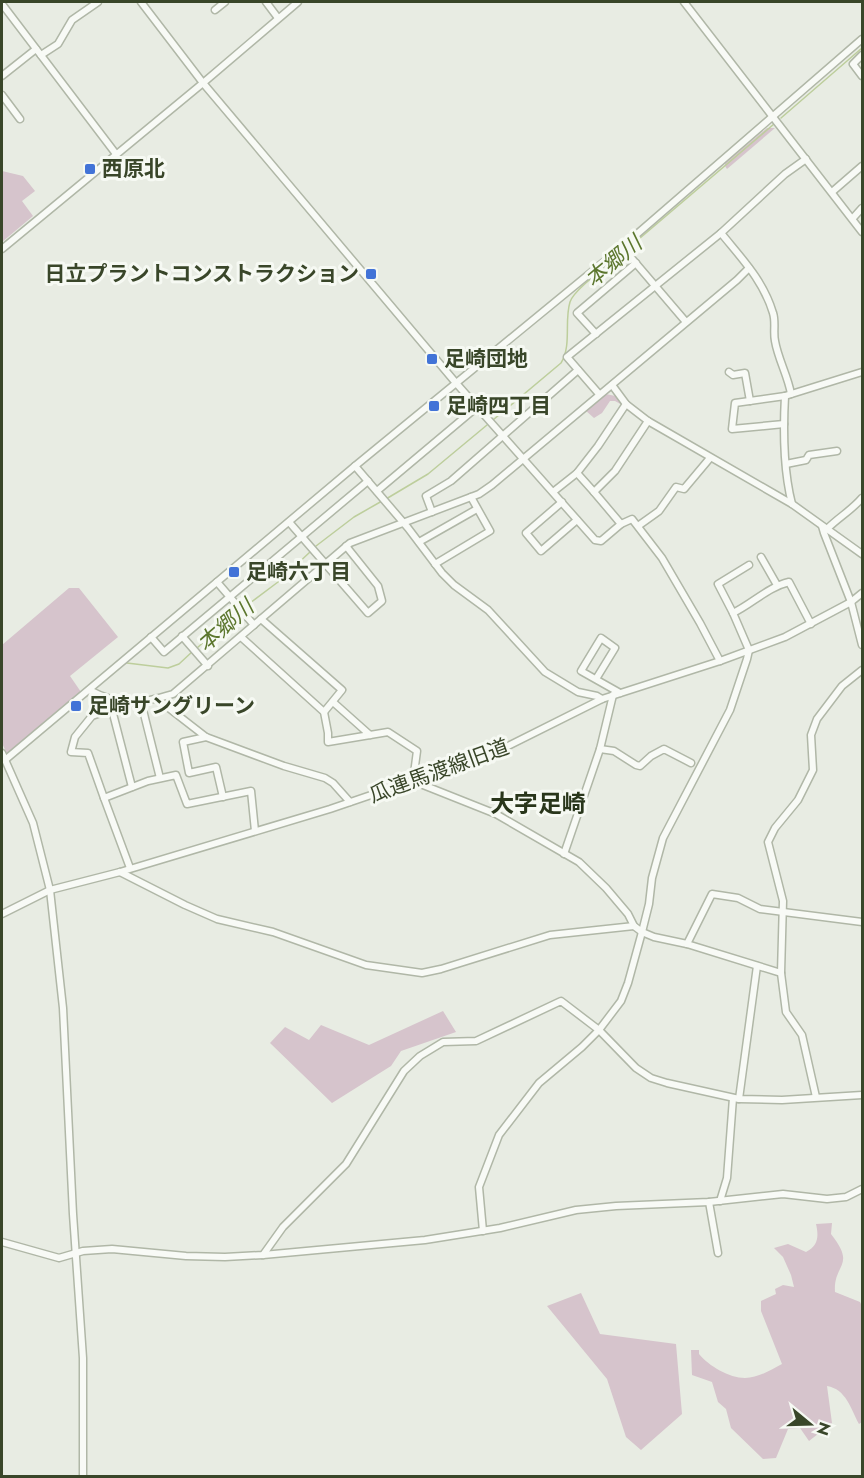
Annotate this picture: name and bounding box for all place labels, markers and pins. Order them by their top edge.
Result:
place label: 西原北 [102,154,165,184]
marker: 西原北 [83,162,97,176]
place label: 日立プラントコンストラクション [44,259,359,289]
marker: 日立プラントコンストラクション [364,267,378,281]
place label: 足崎団地 [444,344,528,374]
marker: 足崎団地 [425,352,439,366]
place label: 足崎四丁目 [446,391,551,421]
marker: 足崎四丁目 [427,399,441,413]
place label: 足崎六丁目 [246,557,351,587]
marker: 足崎六丁目 [227,565,241,579]
place label: 足崎サングリーン [88,691,255,721]
marker: 足崎サングリーン [69,699,83,713]

